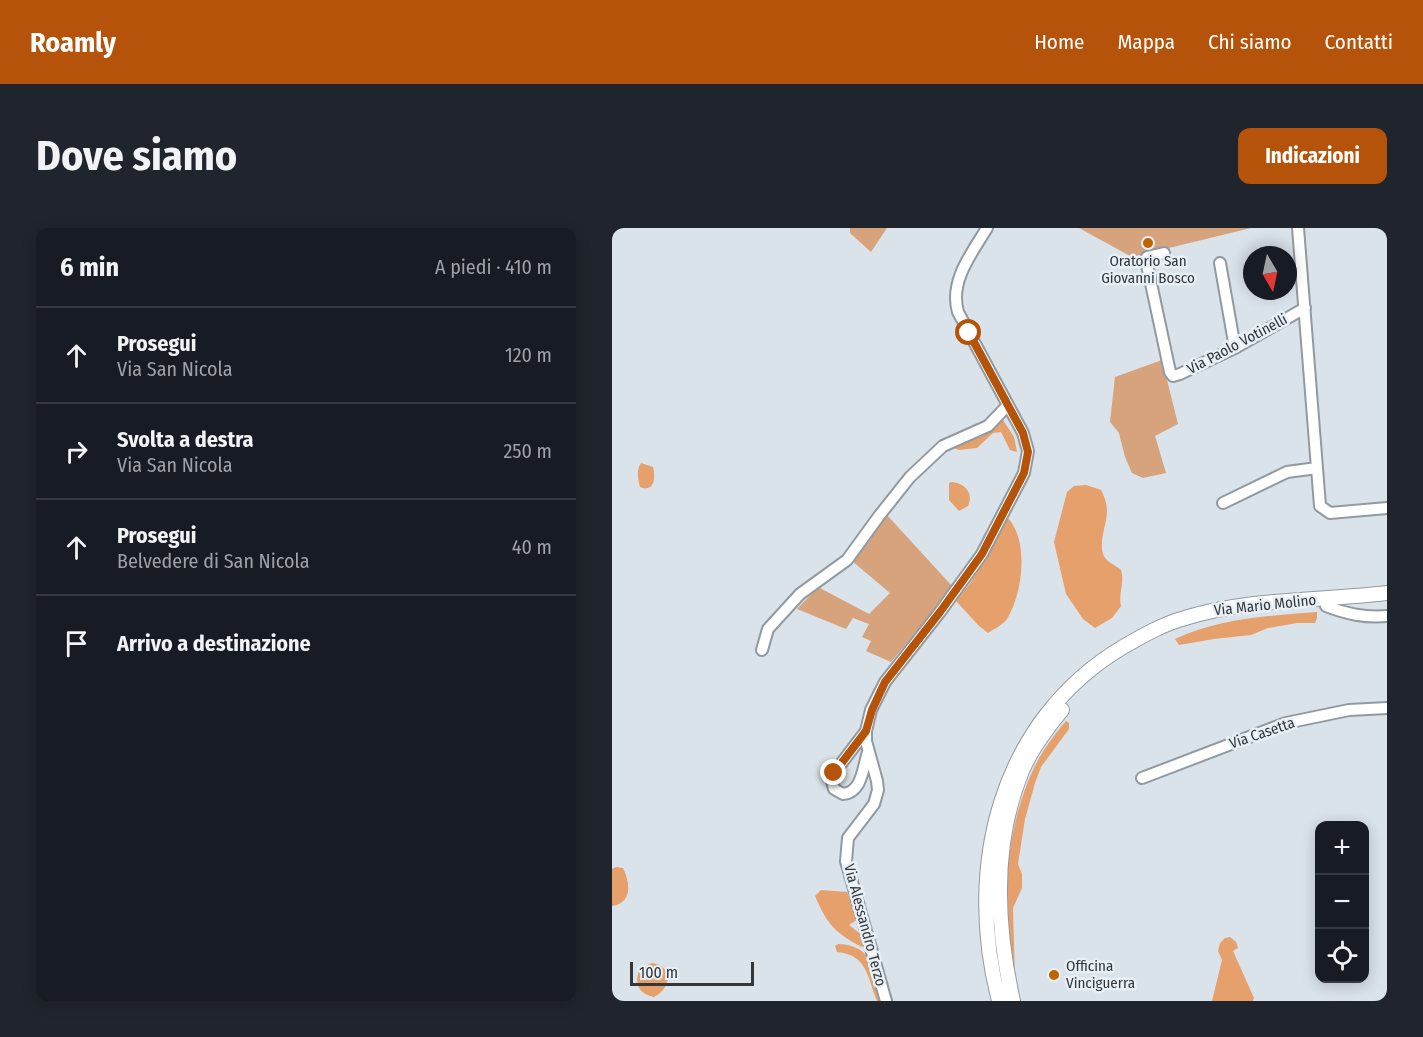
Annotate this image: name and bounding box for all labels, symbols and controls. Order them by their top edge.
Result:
text: Roamly [30,26,116,59]
text: Home [1034,29,1084,55]
text: Mappa [1117,29,1175,55]
text: Chi siamo [1208,29,1292,55]
text: Contatti [1325,29,1393,55]
button: Indicazioni [1238,128,1387,184]
text: Dove siamo [36,131,237,181]
marker: Oratorio San Giovanni Bosco [1141,236,1155,250]
north arrow [1243,246,1297,300]
text: 6 min [60,252,119,283]
place label: Oratorio San Giovanni Bosco [1101,252,1195,287]
text: A piedi · 410 m [435,255,552,279]
street label: Via Paolo Votinelli [1184,310,1290,378]
route start [955,319,981,345]
text: Prosegui [117,330,196,357]
icon: ahead [60,339,93,372]
text: 120 m [505,343,552,367]
text: Via San Nicola [117,357,233,381]
text: Svolta a destra [117,426,254,453]
icon: right [60,435,93,468]
text: 250 m [504,439,552,463]
text: Via San Nicola [117,453,233,477]
text: Prosegui [117,522,196,549]
icon: ahead [60,531,93,564]
text: 40 m [512,535,552,559]
text: Belvedere di San Nicola [117,549,309,573]
street label: Via Mario Molino [1213,591,1317,619]
icon: arrive [60,627,93,660]
text: Arrivo a destinazione [117,630,311,657]
street label: Via Casetta [1227,713,1297,753]
route end [820,759,846,785]
map controls [1315,821,1369,983]
button: + [1315,821,1369,875]
street label: Via Alessandro Terzo [840,862,890,988]
button: − [1315,875,1369,929]
button: locate [1315,929,1369,983]
place label: Officina Vinciguerra [1066,957,1135,992]
scale bar [630,959,754,986]
text: 100 m [639,963,678,982]
marker: Officina Vinciguerra [1047,968,1061,982]

